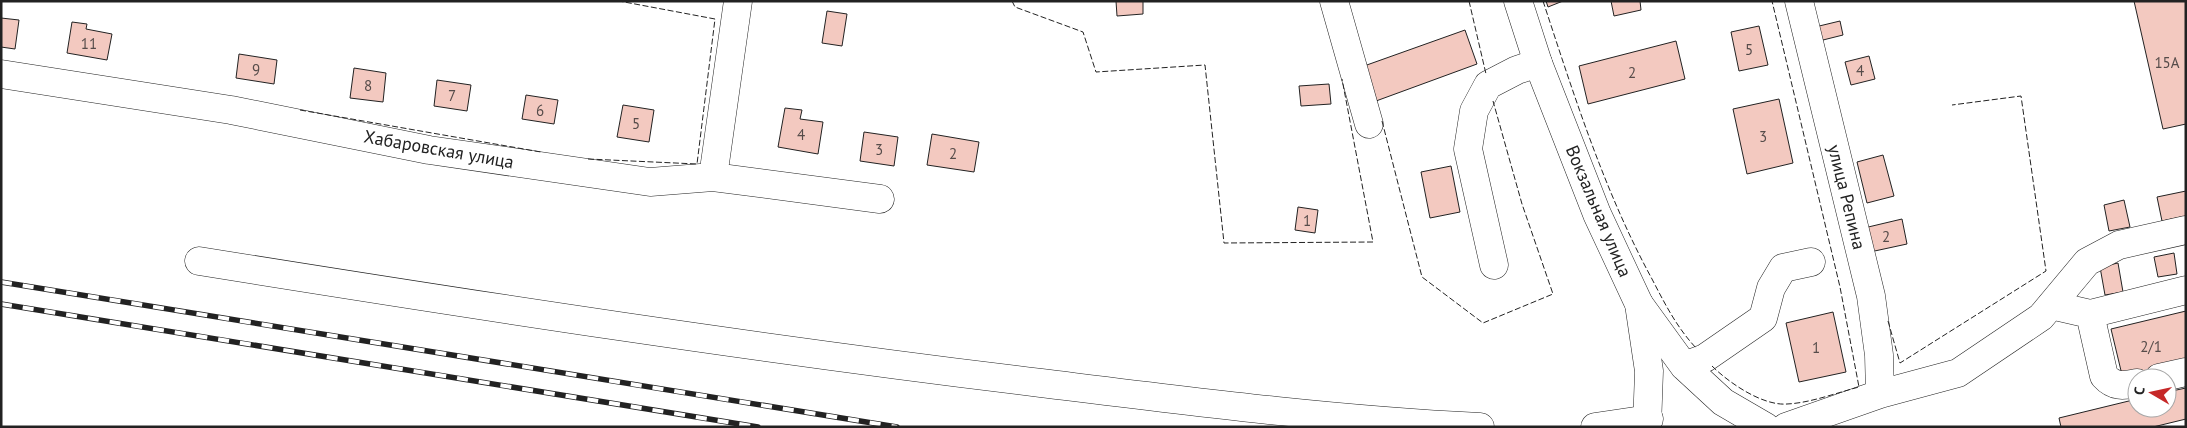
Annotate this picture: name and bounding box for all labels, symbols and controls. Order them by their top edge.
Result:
house number: 11 [81,34,97,53]
house number: 5 [1745,40,1753,59]
house number: 15А [2154,53,2180,72]
house number: 9 [252,60,260,79]
house number: 4 [1856,61,1864,80]
house number: 2 [1628,63,1636,82]
house number: 8 [364,76,372,95]
house number: 7 [448,86,456,105]
house number: 6 [536,101,544,120]
house number: 5 [632,114,640,133]
street label: Хабаровская улица [362,124,516,174]
house number: 4 [797,125,805,144]
house number: 3 [1759,127,1767,146]
house number: 3 [875,140,883,159]
street label: Вокзальная улица [1561,142,1637,280]
street label: улица Репина [1823,142,1871,252]
house number: 2 [949,144,957,163]
house number: 1 [1303,211,1311,230]
house number: 2 [1882,227,1890,246]
house number: 2/1 [2140,337,2162,356]
house number: 1 [1812,338,1820,357]
north arrow [2127,368,2177,418]
text: С [2130,386,2149,396]

